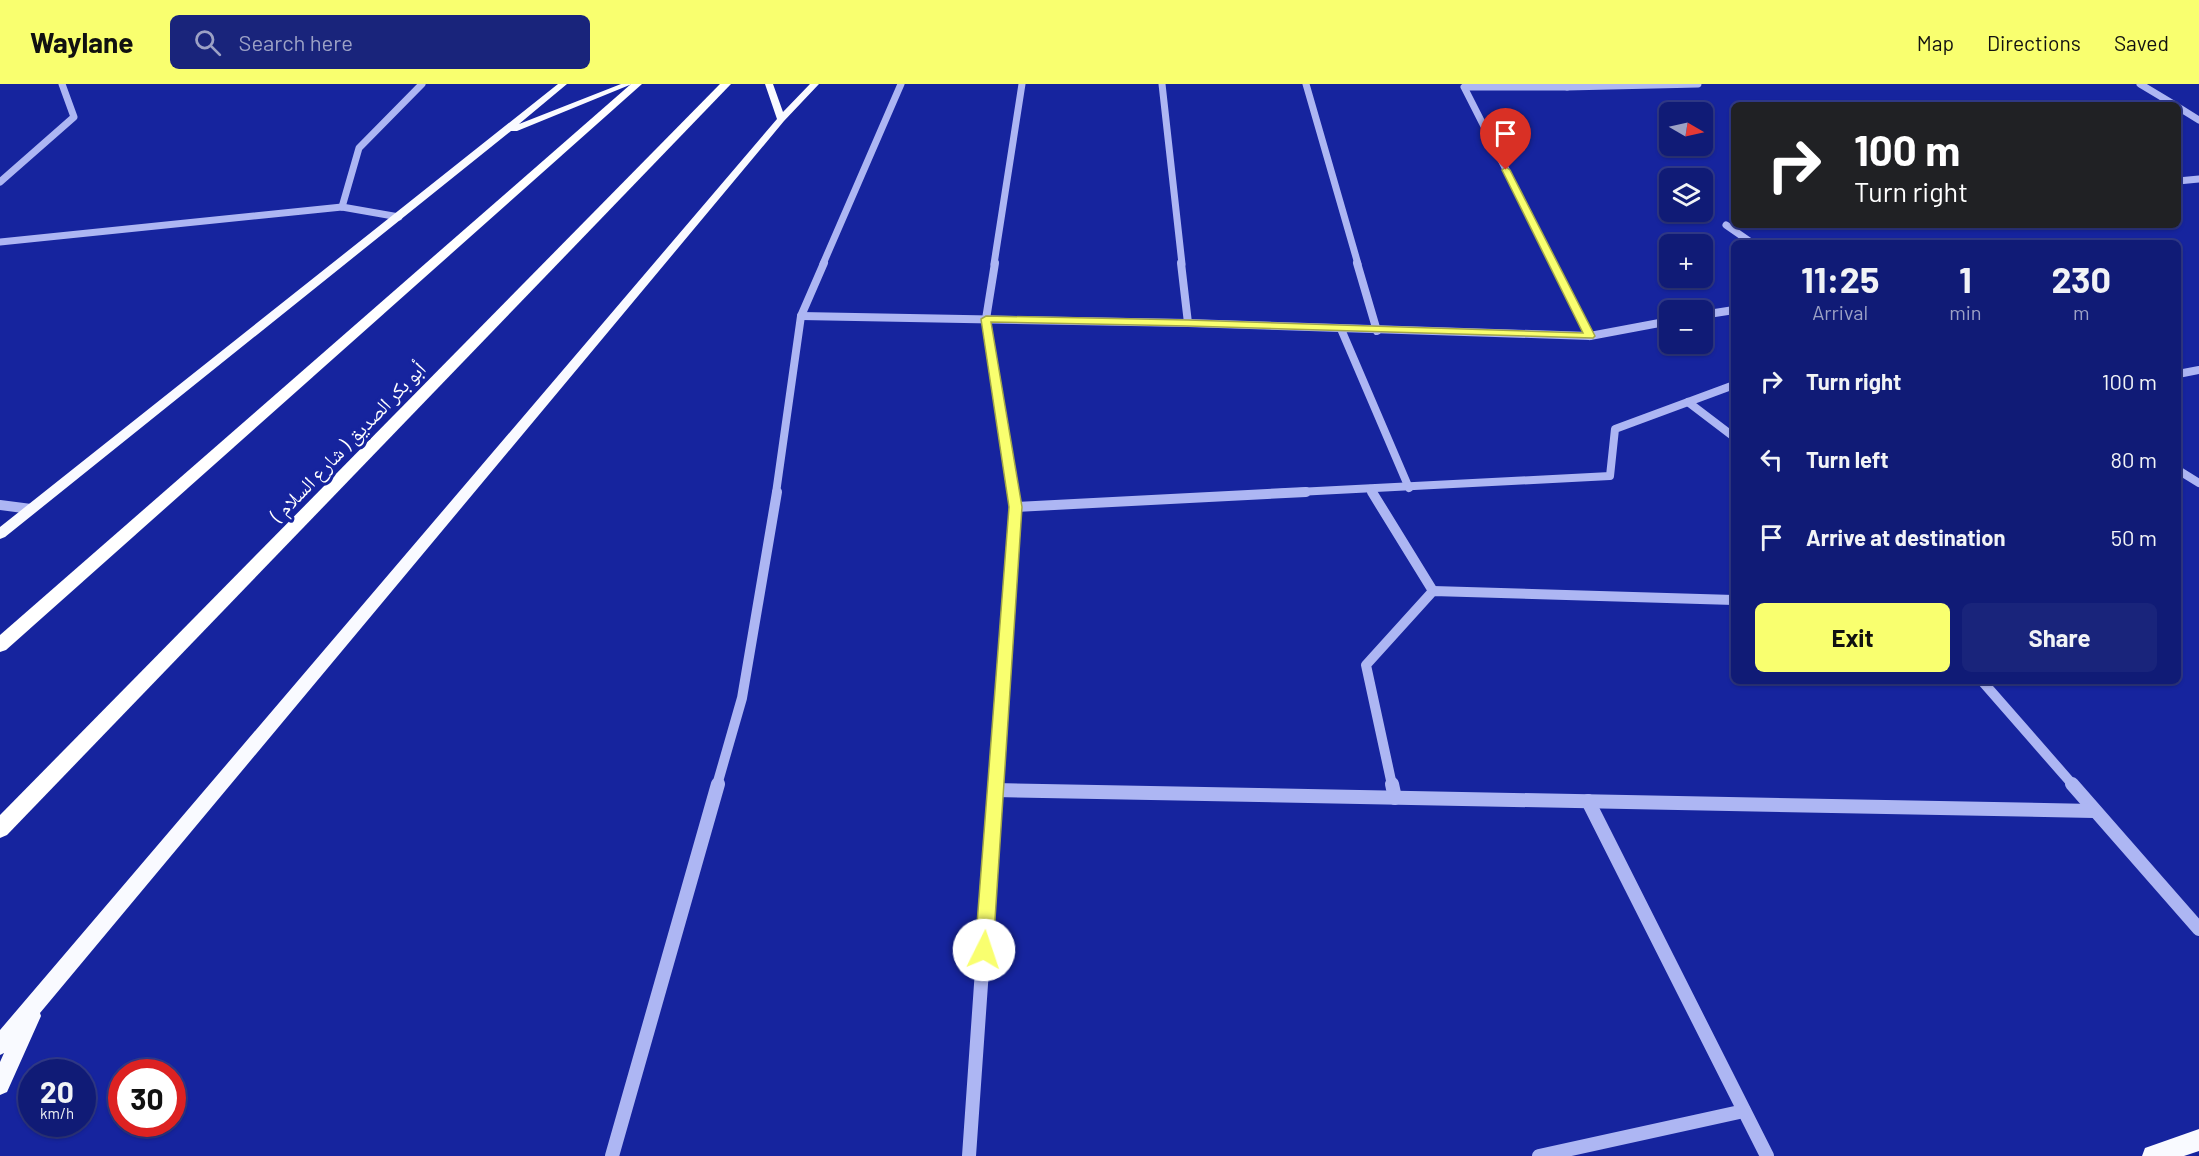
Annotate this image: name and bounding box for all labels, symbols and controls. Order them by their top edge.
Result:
search box [170,15,590,69]
text: Waylane [30,25,134,59]
icon: search [191,26,224,59]
text: Search here [239,29,353,55]
text: Map [1917,30,1954,55]
text: Directions [1987,30,2081,55]
text: Saved [2114,30,2169,55]
north arrow [1659,102,1713,156]
map controls [1659,102,1713,354]
pin [1480,108,1531,170]
icon: arrive [1489,117,1522,150]
text: 100 m [1854,124,1960,174]
icon: right [1755,126,1833,204]
button: layers [1659,168,1713,222]
text: Turn right [1854,175,1968,207]
button: + [1659,234,1713,288]
text: 11:25 [1801,257,1879,300]
text: 1 [1959,257,1972,300]
text: 230 [2051,257,2111,300]
button: − [1659,300,1713,354]
text: Arrival [1812,300,1868,324]
text: min [1949,300,1982,324]
text: m [2073,300,2090,324]
street label: ( شارع السلام ) أبو بكر الصديق [264,356,432,529]
icon: right [1755,365,1788,398]
text: Turn right [1806,368,1901,394]
text: 100 m [2102,368,2157,394]
icon: left [1755,443,1788,476]
text: Turn left [1806,446,1889,472]
text: 80 m [2111,446,2157,472]
icon: arrive [1755,521,1788,554]
text: Arrive at destination [1806,524,2005,550]
text: 50 m [2111,524,2157,550]
button: Exit [1755,603,1950,672]
button: Share [1962,603,2157,672]
position arrow [952,918,1016,982]
speed limit sign: 30 [108,1059,186,1137]
text: 20 [40,1073,74,1109]
text: km/h [40,1104,74,1122]

